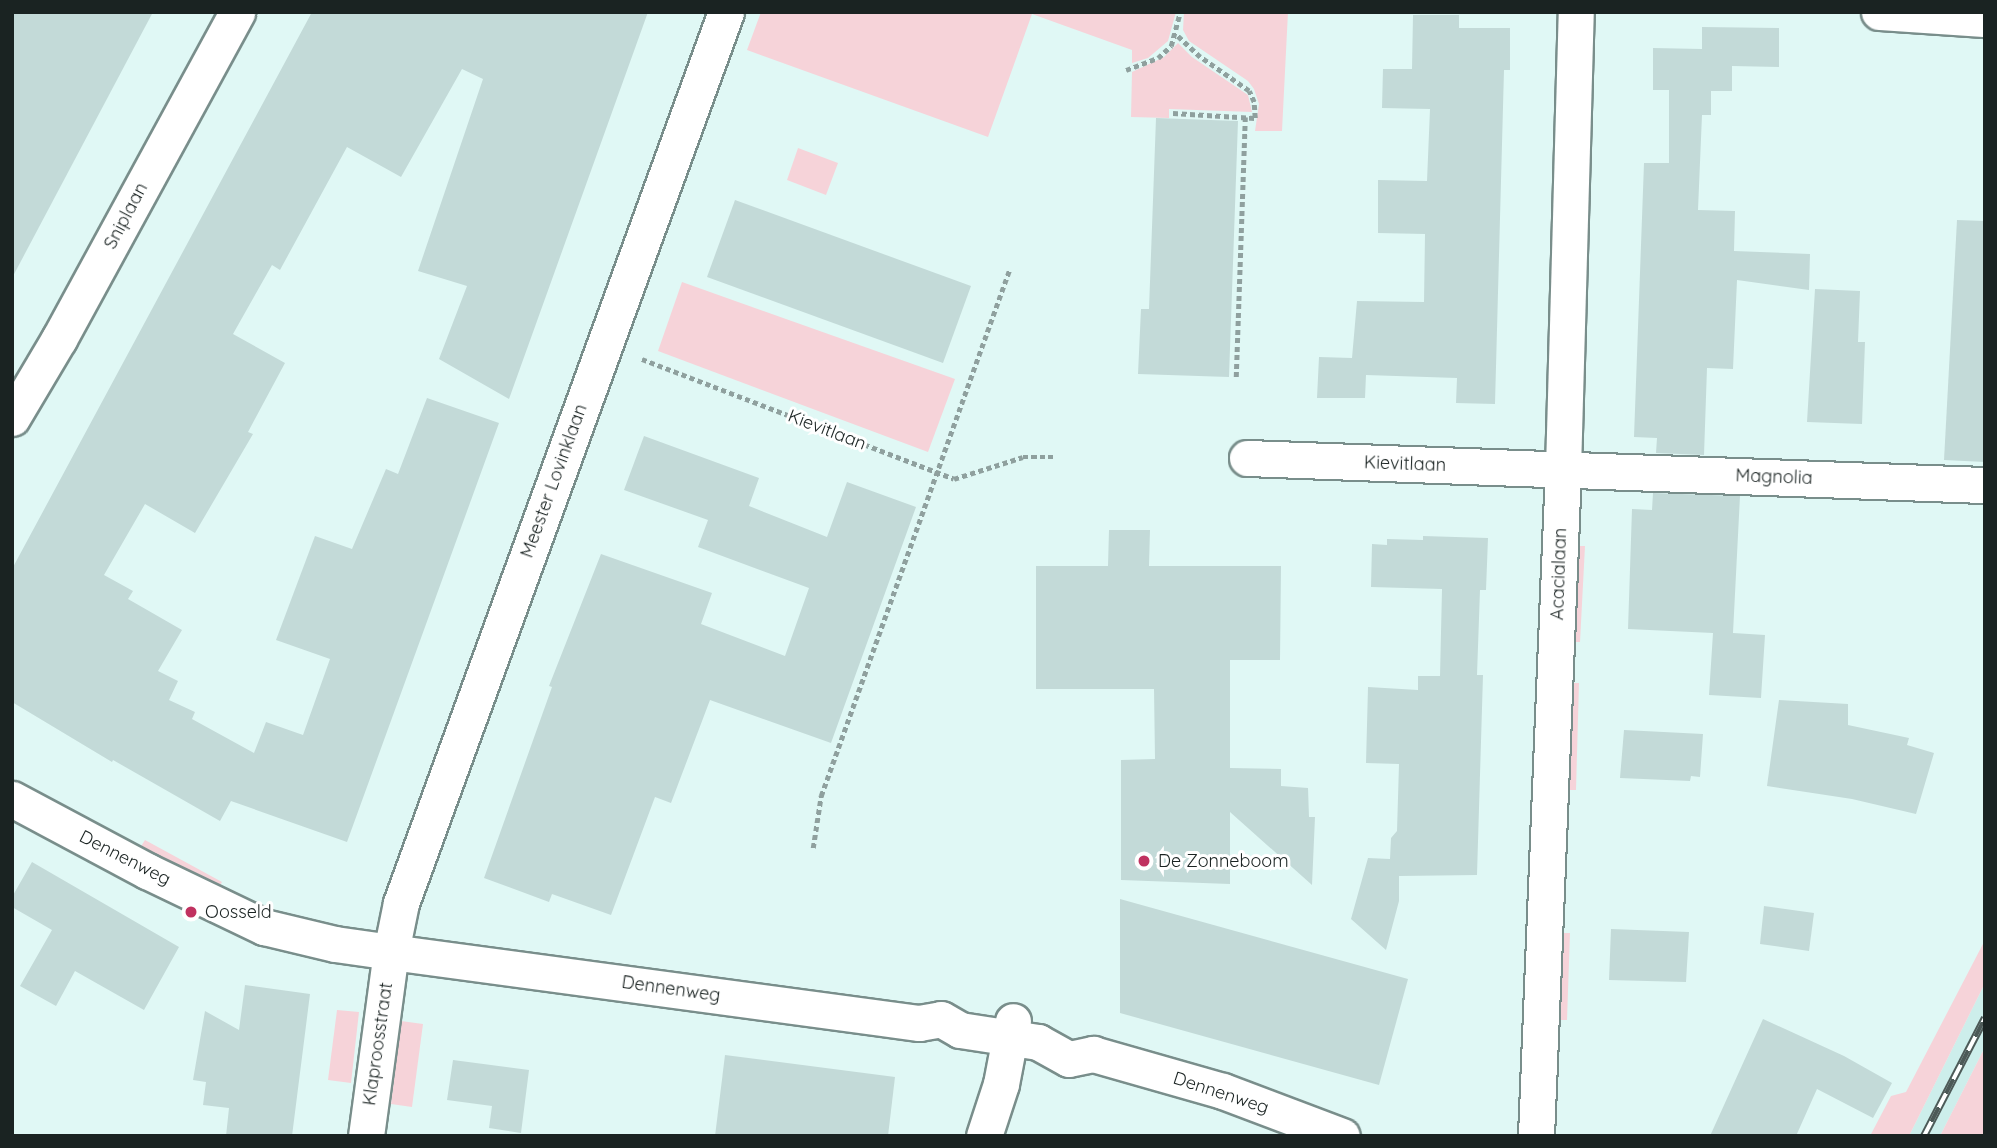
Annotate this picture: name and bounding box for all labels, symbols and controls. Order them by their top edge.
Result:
street label: Sniplaan [100,179,152,253]
street label: Meester Lovinklaan [516,401,592,561]
street label: Kievitlaan [785,405,869,455]
street label: Kievitlaan [1364,452,1446,476]
street label: Magnolia [1735,465,1813,489]
street label: Acacialaan [1547,527,1571,621]
street label: Dennenweg [76,826,174,890]
place label: De Zonneboom [1158,850,1289,872]
marker: De Zonneboom [1136,853,1152,869]
place label: Oosseld [205,901,272,923]
marker: Oosseld [183,904,199,920]
street label: Dennenweg [620,971,722,1007]
street label: Klaproosstraat [359,981,397,1107]
street label: Dennenweg [1170,1067,1272,1119]

